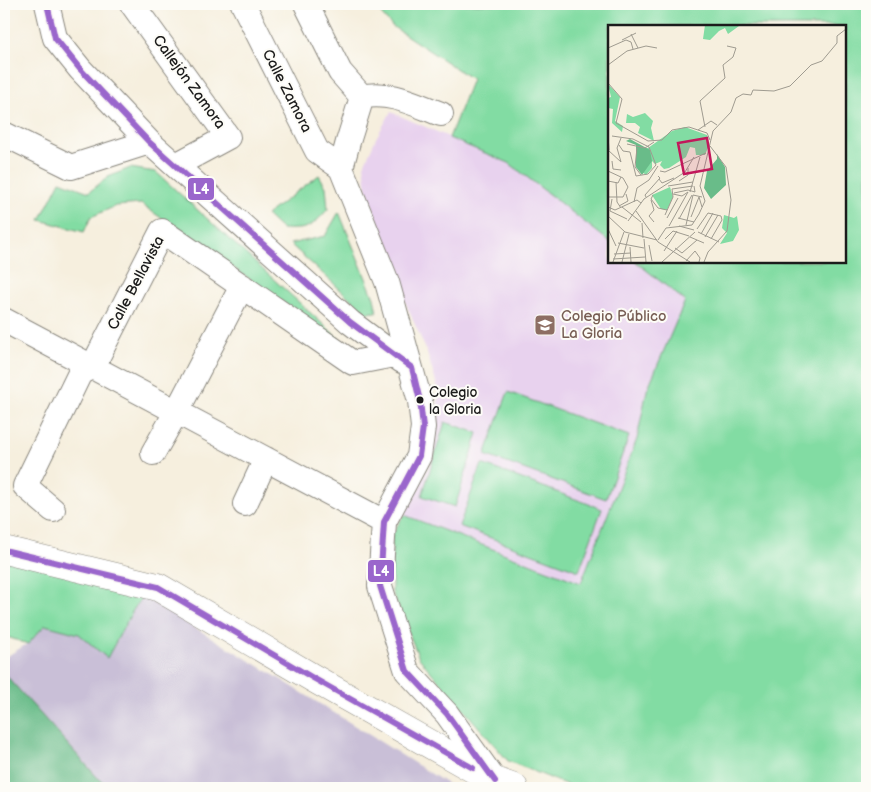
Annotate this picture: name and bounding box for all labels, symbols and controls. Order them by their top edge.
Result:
inset map [608,25,846,262]
street label: Callejón Zamora [149,31,229,133]
street label: Calle Zamora [258,46,316,136]
line badge: L4 [187,177,215,201]
text: L4 [193,181,210,198]
street label: Calle Bellavista [103,233,169,333]
place label: Colegio Público La Gloria [561,307,667,343]
school or university icon: Colegio Público La Gloria [533,313,557,337]
place label: Colegio la Gloria [429,384,482,418]
marker: Colegio la Gloria [415,395,425,405]
line badge: L4 [367,559,395,583]
text: L4 [373,563,390,580]

